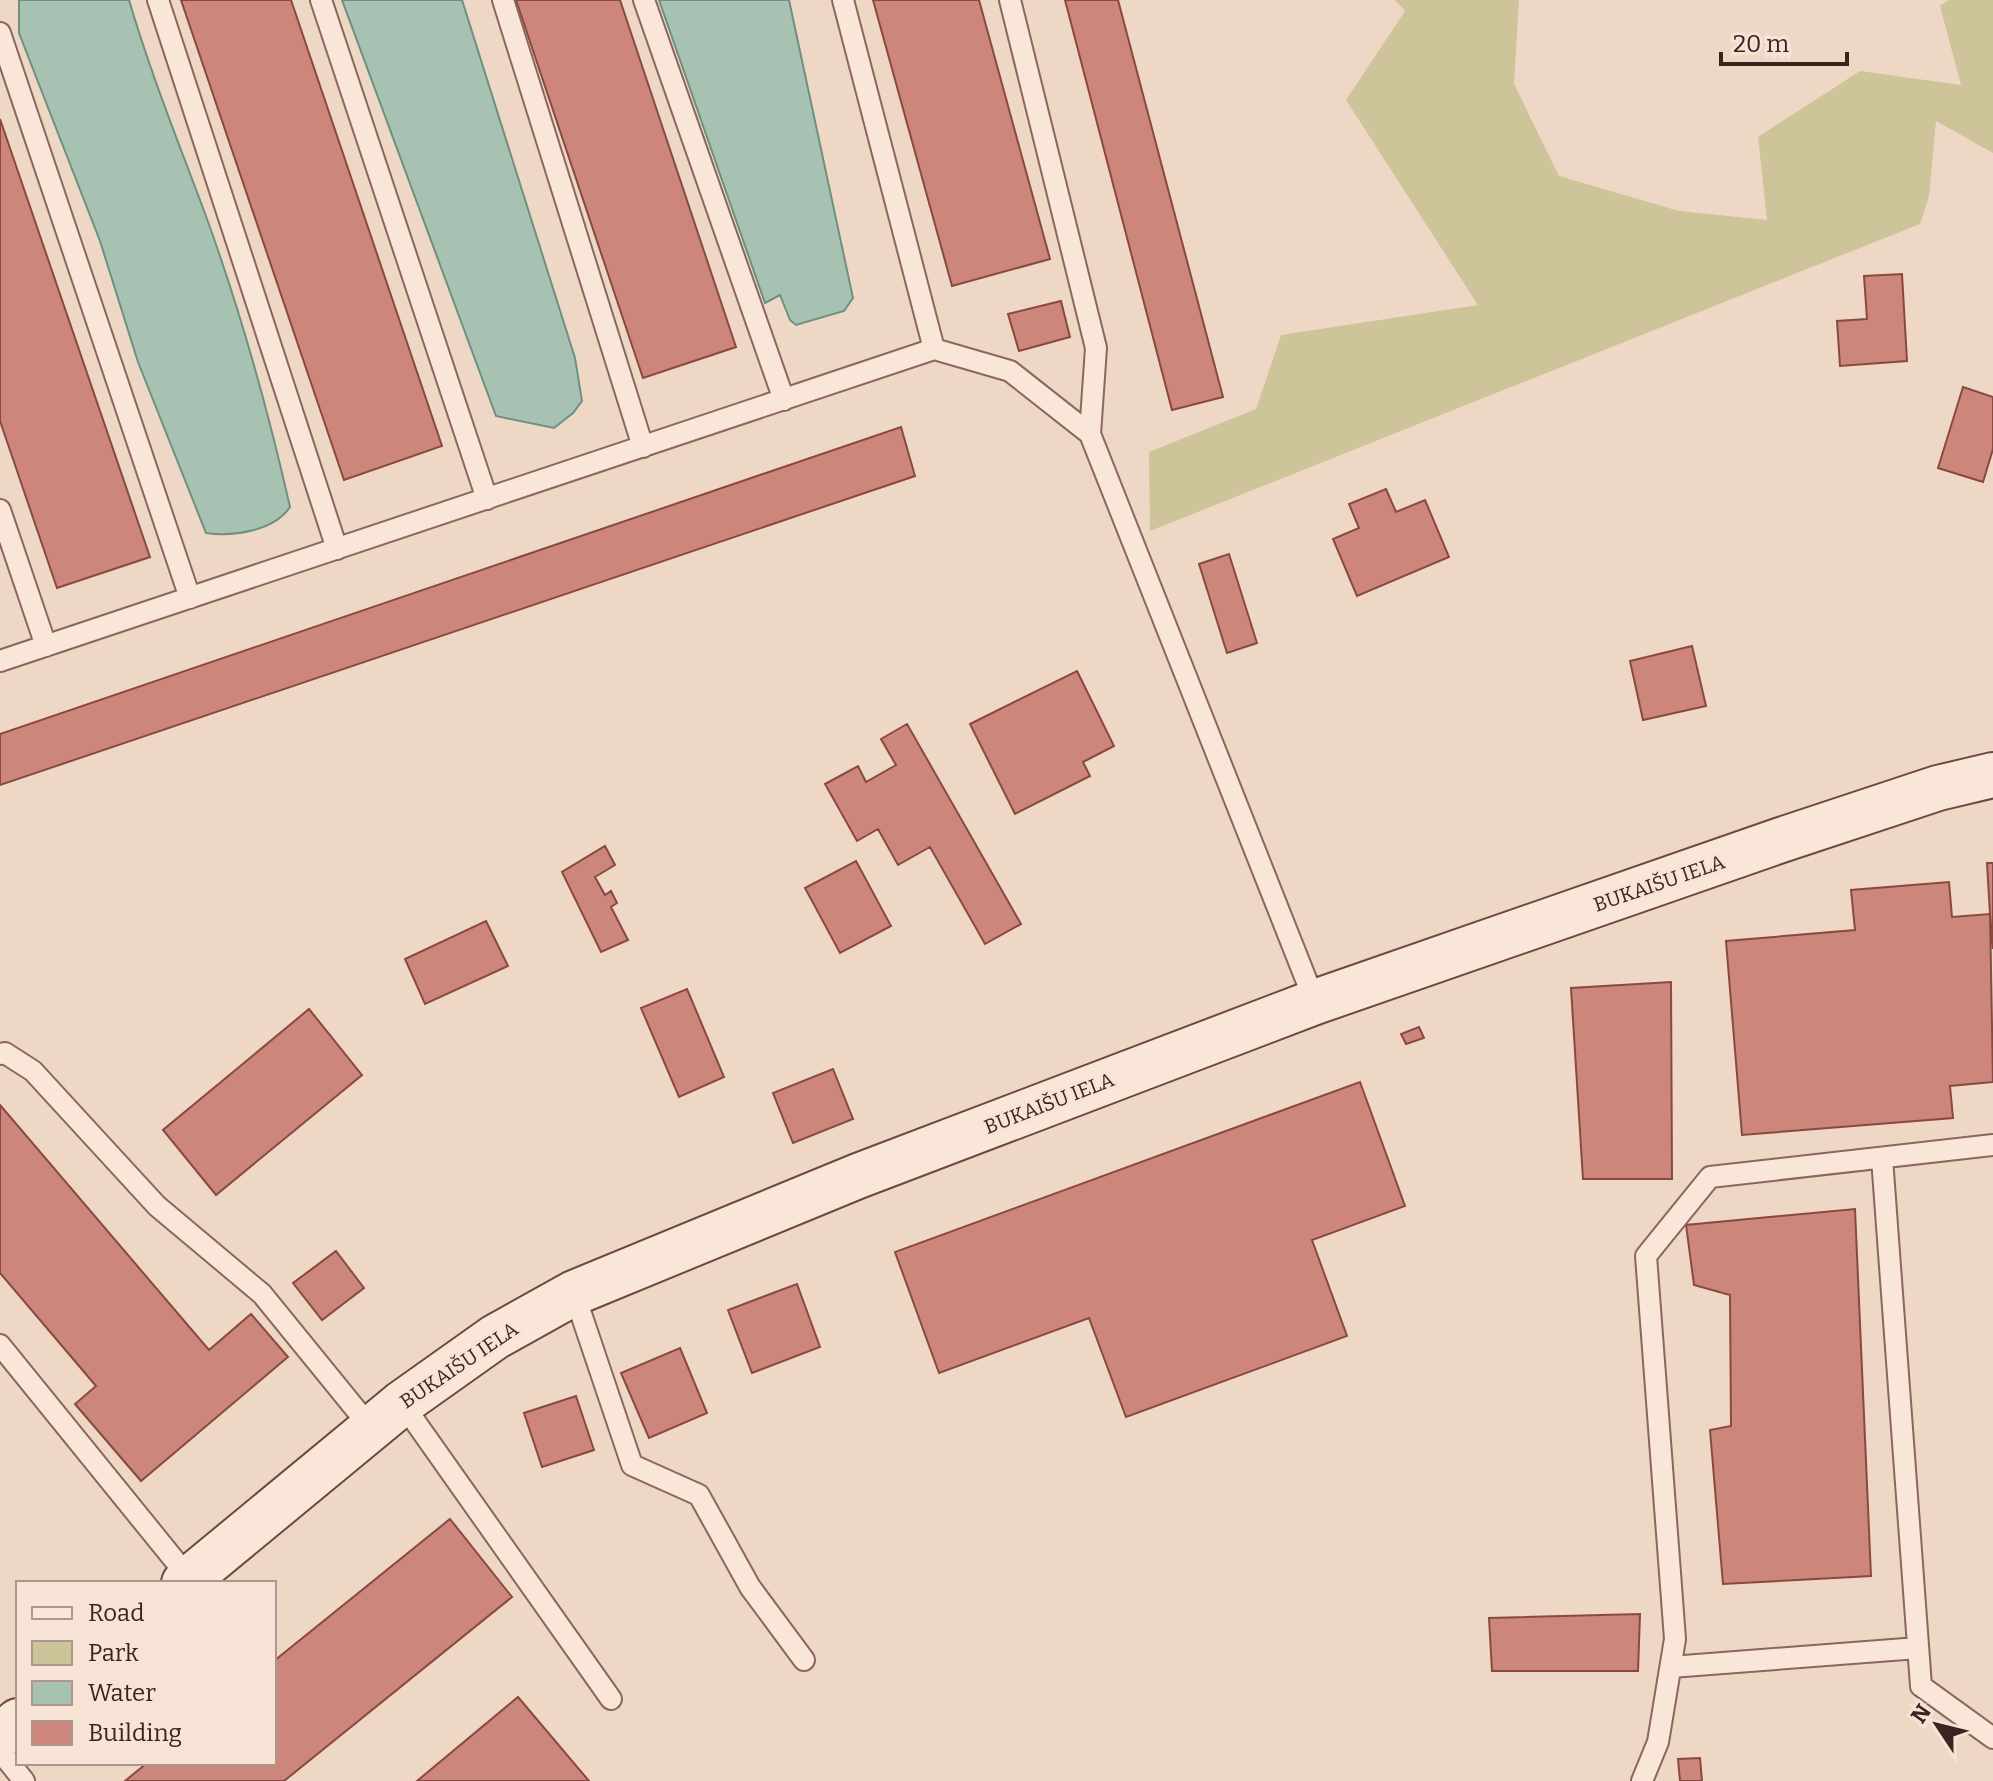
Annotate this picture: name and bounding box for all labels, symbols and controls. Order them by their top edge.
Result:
scale bar [1721,16,1847,66]
text: 20 m [1733,30,1789,58]
street label: BUKAIŠU IELA [1590,849,1729,917]
street label: BUKAIŠU IELA [981,1067,1118,1139]
street label: BUKAIŠU IELA [395,1316,523,1413]
legend [16,1581,276,1765]
text: Road [88,1599,144,1627]
text: Park [88,1639,139,1667]
text: Water [88,1679,156,1707]
north arrow [1897,1685,1977,1765]
text: N [1905,1699,1937,1729]
text: Building [88,1719,182,1747]

